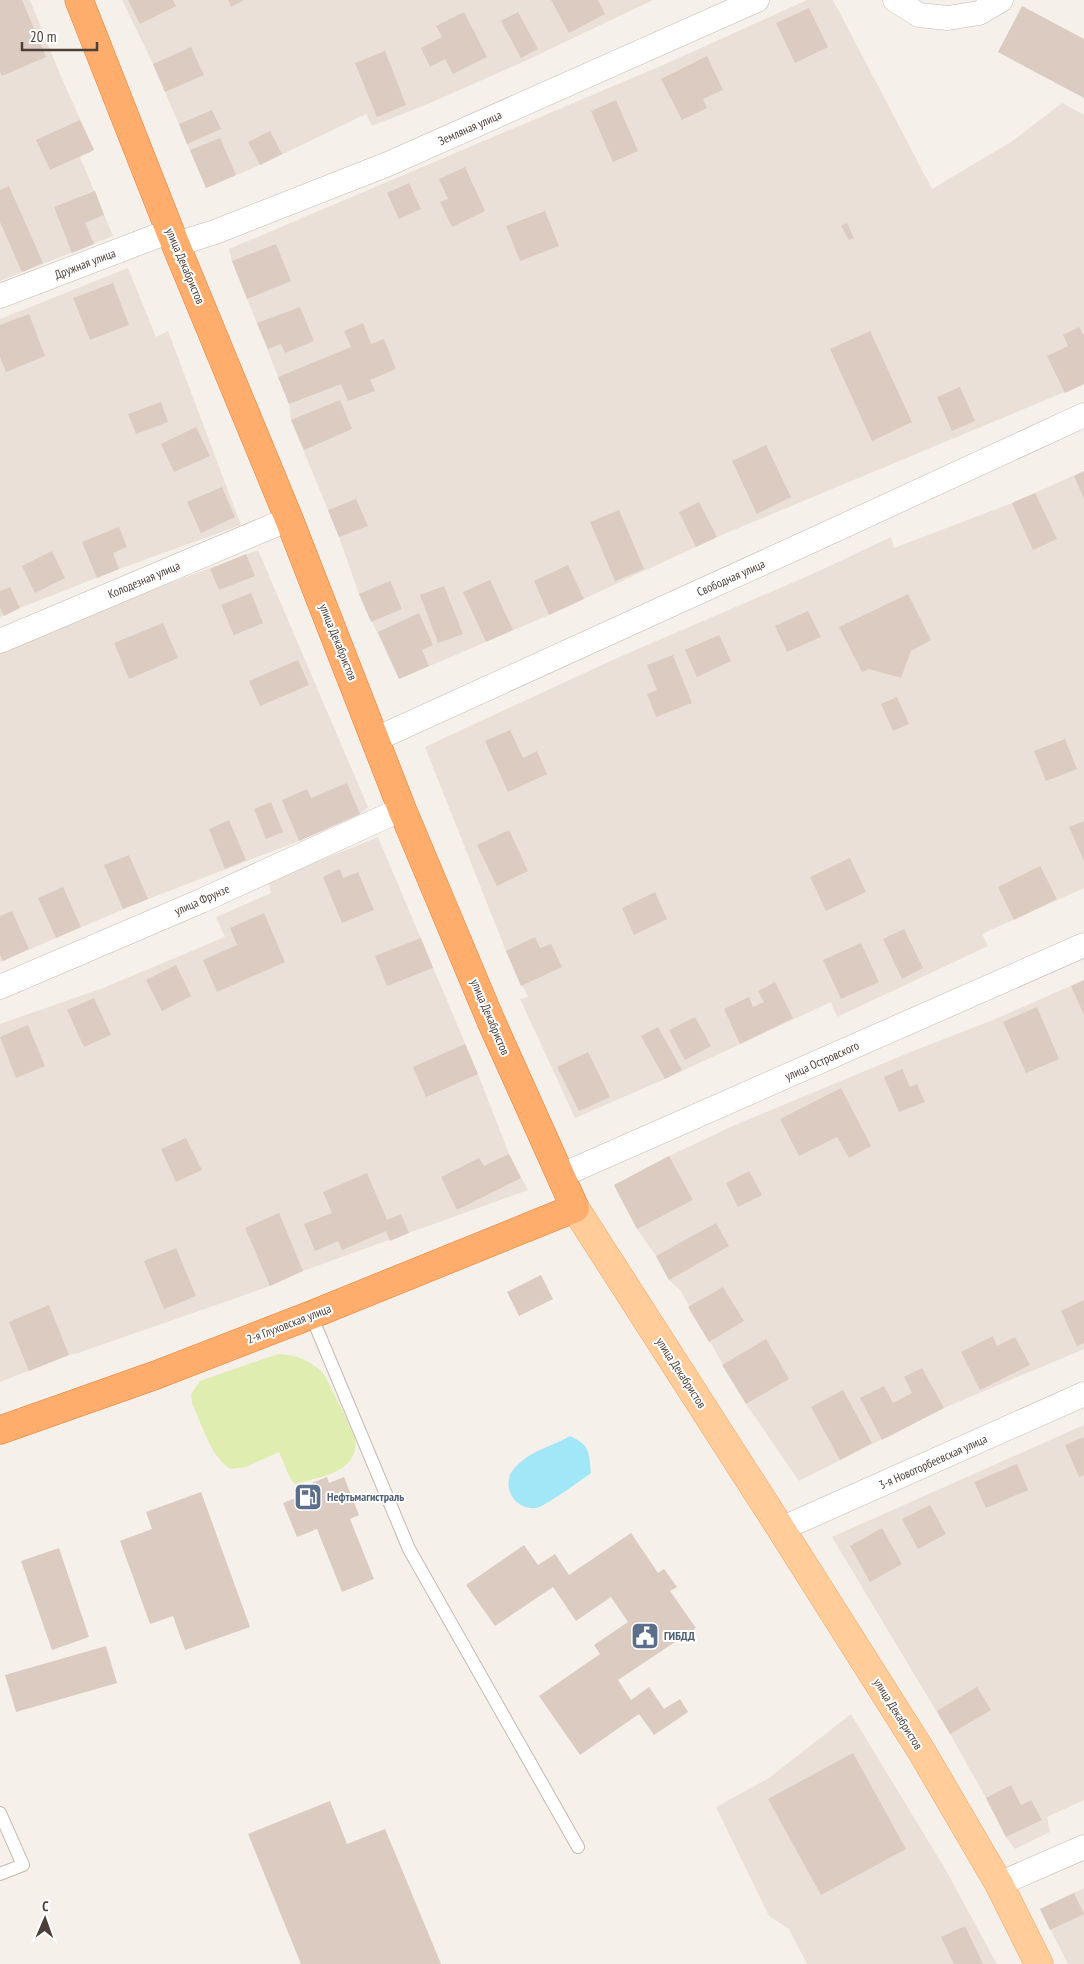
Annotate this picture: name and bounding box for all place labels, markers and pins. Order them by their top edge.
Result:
fuel station icon: Нефтьмагистраль [293,1482,323,1512]
place label: Нефтьмагистраль [327,1489,404,1504]
public building icon: ГИБДД [630,1621,660,1651]
place label: ГИБДД [664,1628,695,1643]

